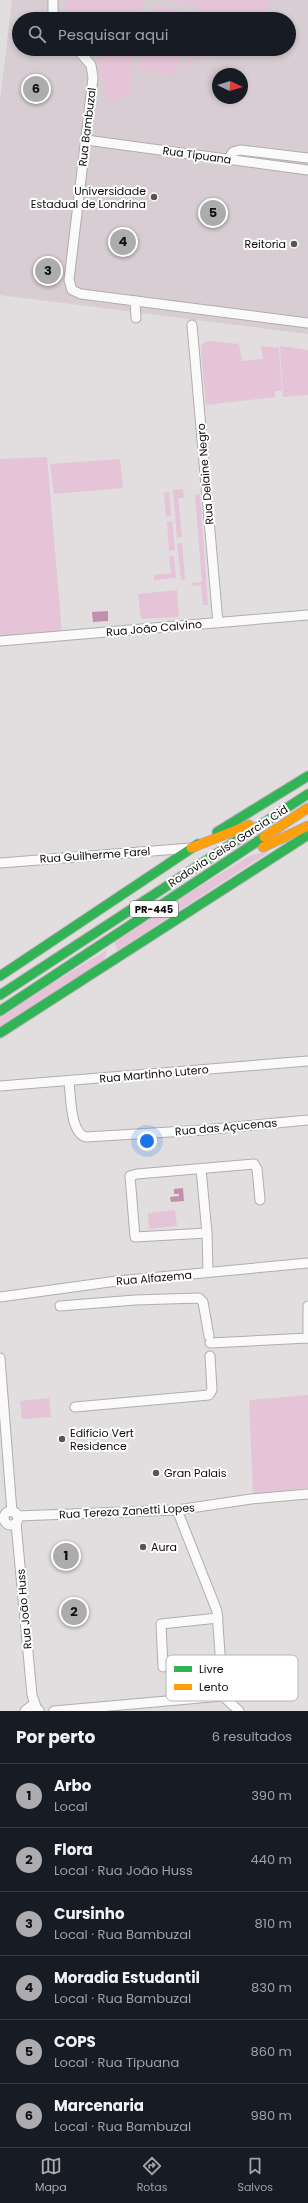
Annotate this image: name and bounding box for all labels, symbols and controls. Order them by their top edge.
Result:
search box [12,12,296,56]
icon: search [26,23,48,45]
text: Pesquisar aqui [58,24,168,45]
north arrow [212,68,248,104]
pin: 6 [23,74,49,104]
street label: Rua Bambuzal [74,87,100,167]
street label: Rua Tipuana [162,142,232,168]
place label: Universidade Estadual de Londrina [31,183,146,212]
marker: Universidade Estadual de Londrina [149,192,159,202]
pin: 5 [200,198,226,228]
pin: 4 [110,227,136,257]
place label: Reitoria [244,236,286,252]
marker: Reitoria [289,239,299,249]
pin: 3 [35,256,61,286]
street label: Rua Delaine Negro [193,423,217,525]
street label: Rua João Calvino [105,616,203,640]
street label: Rodovia Celso Garcia Cid [165,801,291,891]
street label: Rua Guilherme Farel [39,843,151,867]
road number: PR-445 [130,901,178,917]
street label: Rua Martinho Lutero [99,1061,209,1087]
street label: Rua das Açucenas [174,1115,278,1139]
your location [137,1131,157,1151]
street label: Rua Alfazema [116,1267,192,1289]
place label: Edifício Vert Residence [70,1425,134,1454]
marker: Edifício Vert Residence [57,1434,67,1444]
place label: Gran Palais [164,1465,227,1481]
marker: Gran Palais [151,1468,161,1478]
street label: Rua Tereza Zanetti Lopes [59,1499,196,1523]
place label: Aura [151,1539,177,1555]
pin: 1 [53,1541,79,1571]
marker: Aura [138,1542,148,1552]
street label: Rua João Huss [12,1568,35,1650]
pin: 2 [61,1597,87,1627]
legend [166,1655,298,1701]
text: Livre [199,1661,224,1677]
text: Lento [199,1679,229,1695]
text: Por perto [16,1725,95,1749]
text: 6 resultados [212,1727,292,1746]
text: Arbo [54,1775,91,1796]
text: 1 [27,1786,31,1805]
text: 390 m [251,1786,292,1805]
text: Local [54,1797,88,1816]
text: Flora [54,1839,93,1860]
text: 2 [25,1850,33,1869]
text: 440 m [251,1850,292,1869]
text: Local · Rua João Huss [54,1861,193,1880]
text: Cursinho [54,1903,125,1924]
text: 3 [25,1914,33,1933]
text: 810 m [255,1914,292,1933]
text: Local · Rua Bambuzal [54,1925,191,1944]
text: Moradia Estudantil [54,1967,200,1988]
text: 4 [25,1978,33,1997]
text: 830 m [251,1978,292,1997]
text: Local · Rua Bambuzal [54,1989,191,2008]
text: COPS [54,2031,96,2052]
text: 5 [25,2042,33,2061]
text: 860 m [251,2042,292,2061]
text: Local · Rua Tipuana [54,2053,179,2072]
text: Marcenaria [54,2095,144,2116]
text: 6 [25,2106,33,2125]
text: 980 m [251,2106,292,2125]
text: Local · Rua Bambuzal [54,2117,191,2136]
tab: Mapa [35,2155,67,2196]
tab: Rotas [137,2155,168,2196]
tab: Salvos [237,2155,273,2196]

